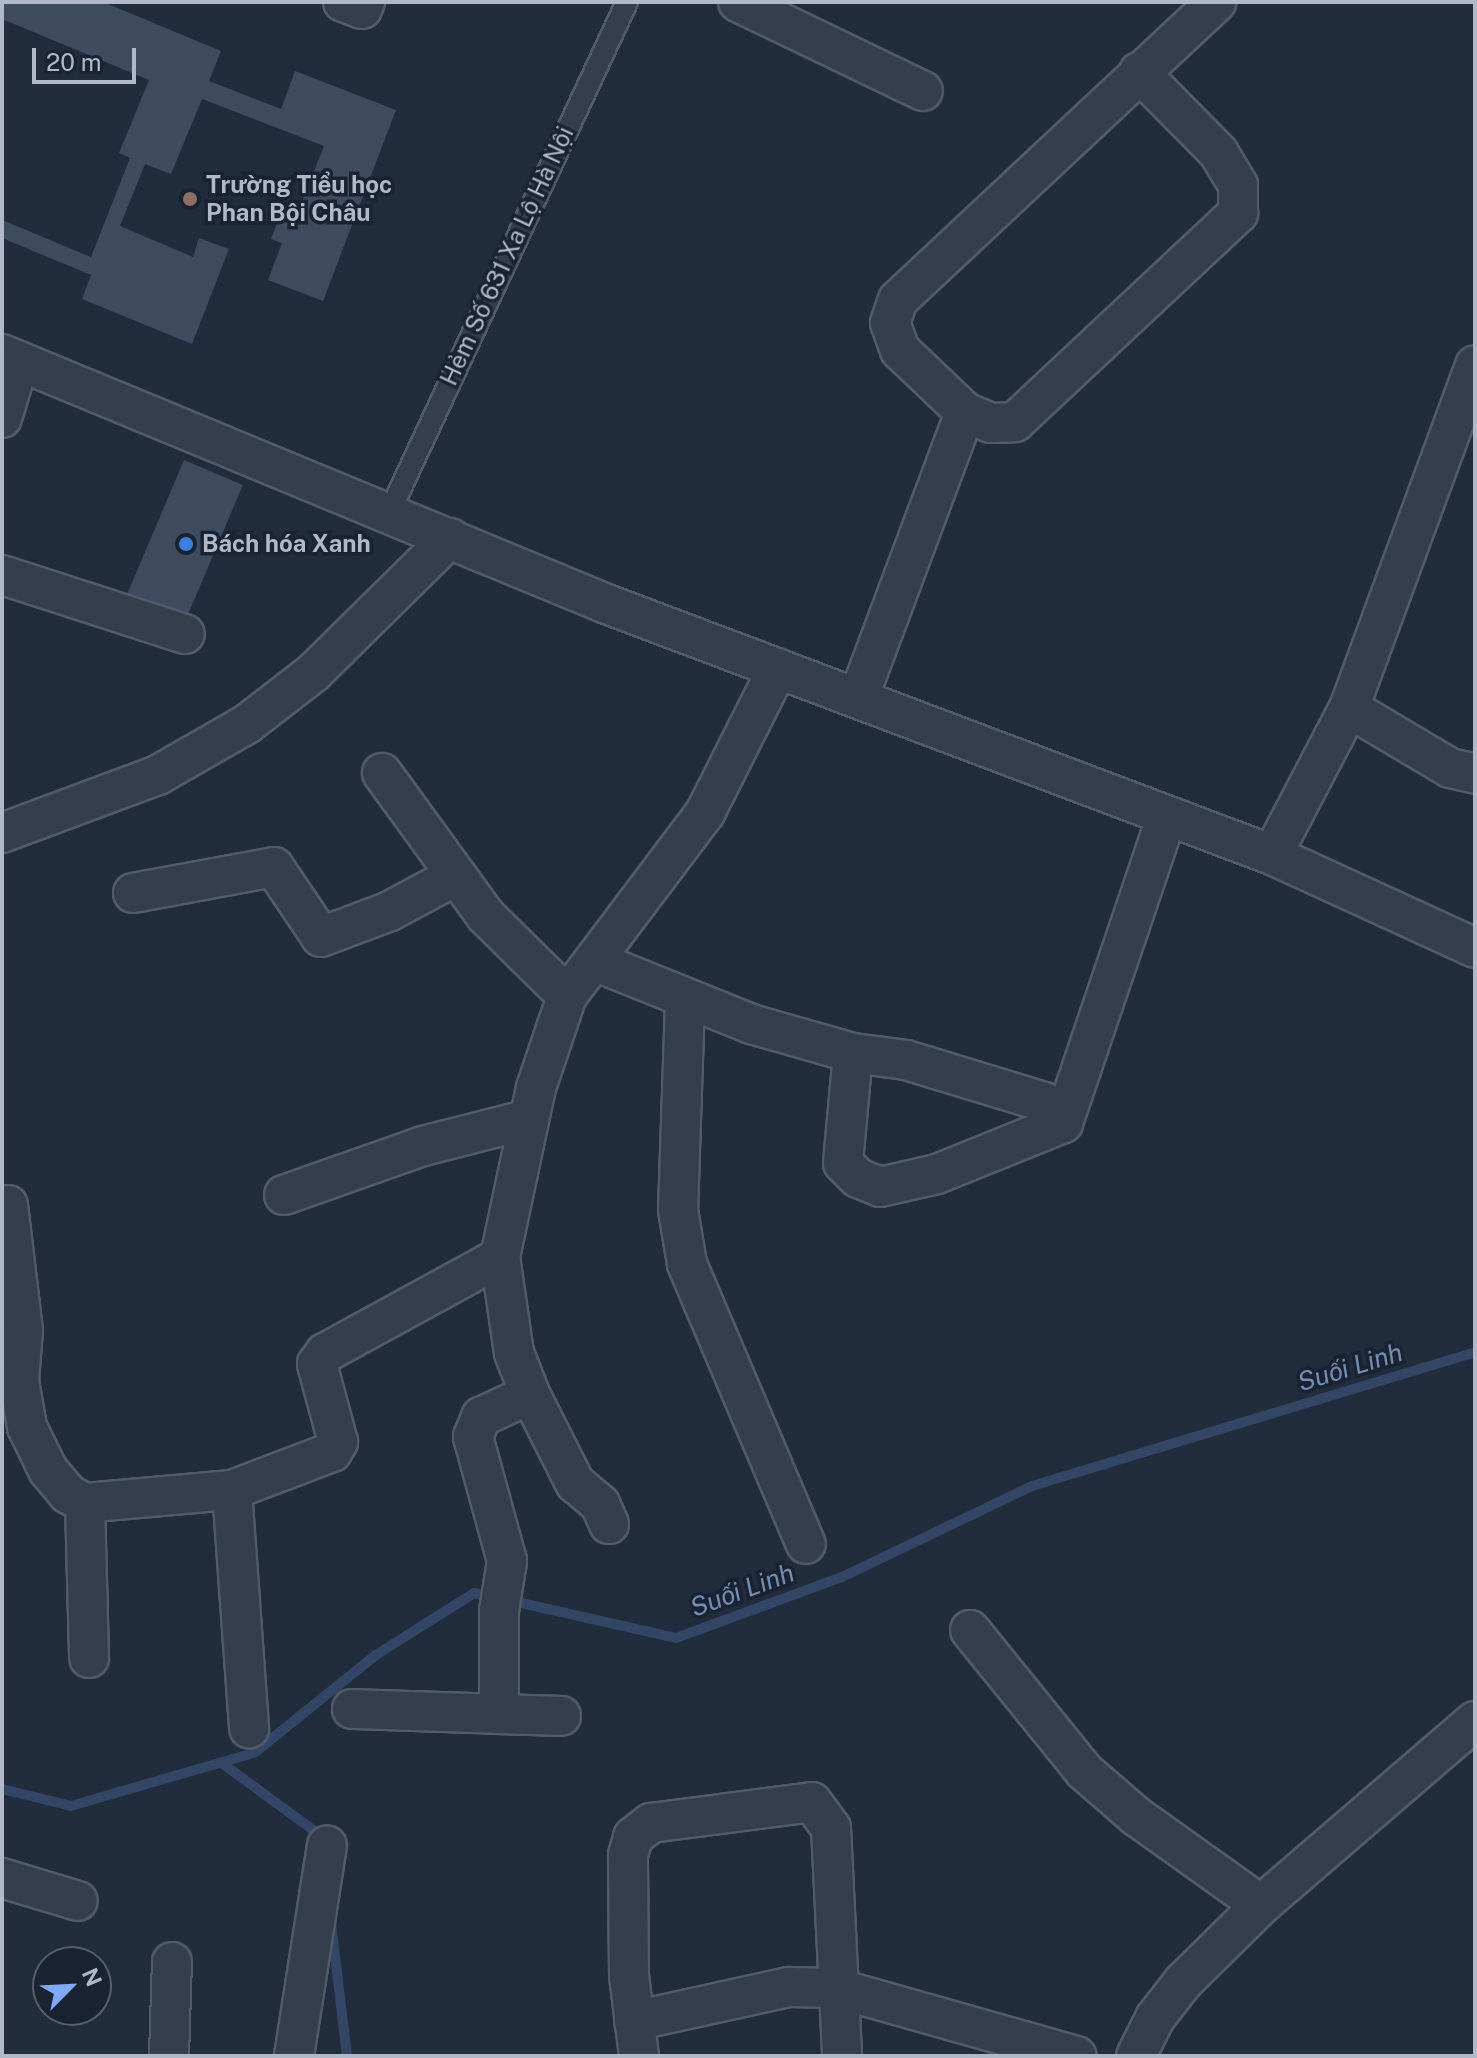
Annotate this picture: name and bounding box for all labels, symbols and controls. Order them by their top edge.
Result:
scale bar [36,32,140,82]
text: 20 m [46,48,102,76]
street label: Hẻm Số 631 Xa Lộ Hà Nội [434,122,580,390]
place label: Trường Tiểu học Phan Bội Châu [206,171,392,227]
marker: Trường Tiểu học Phan Bội Châu [181,190,199,208]
place label: Bách hóa Xanh [202,530,371,558]
marker: Bách hóa Xanh [177,535,195,553]
water label: Suối Linh [1294,1336,1406,1398]
water label: Suối Linh [686,1557,798,1623]
north arrow [32,1946,112,2026]
text: N [77,1964,107,1990]

